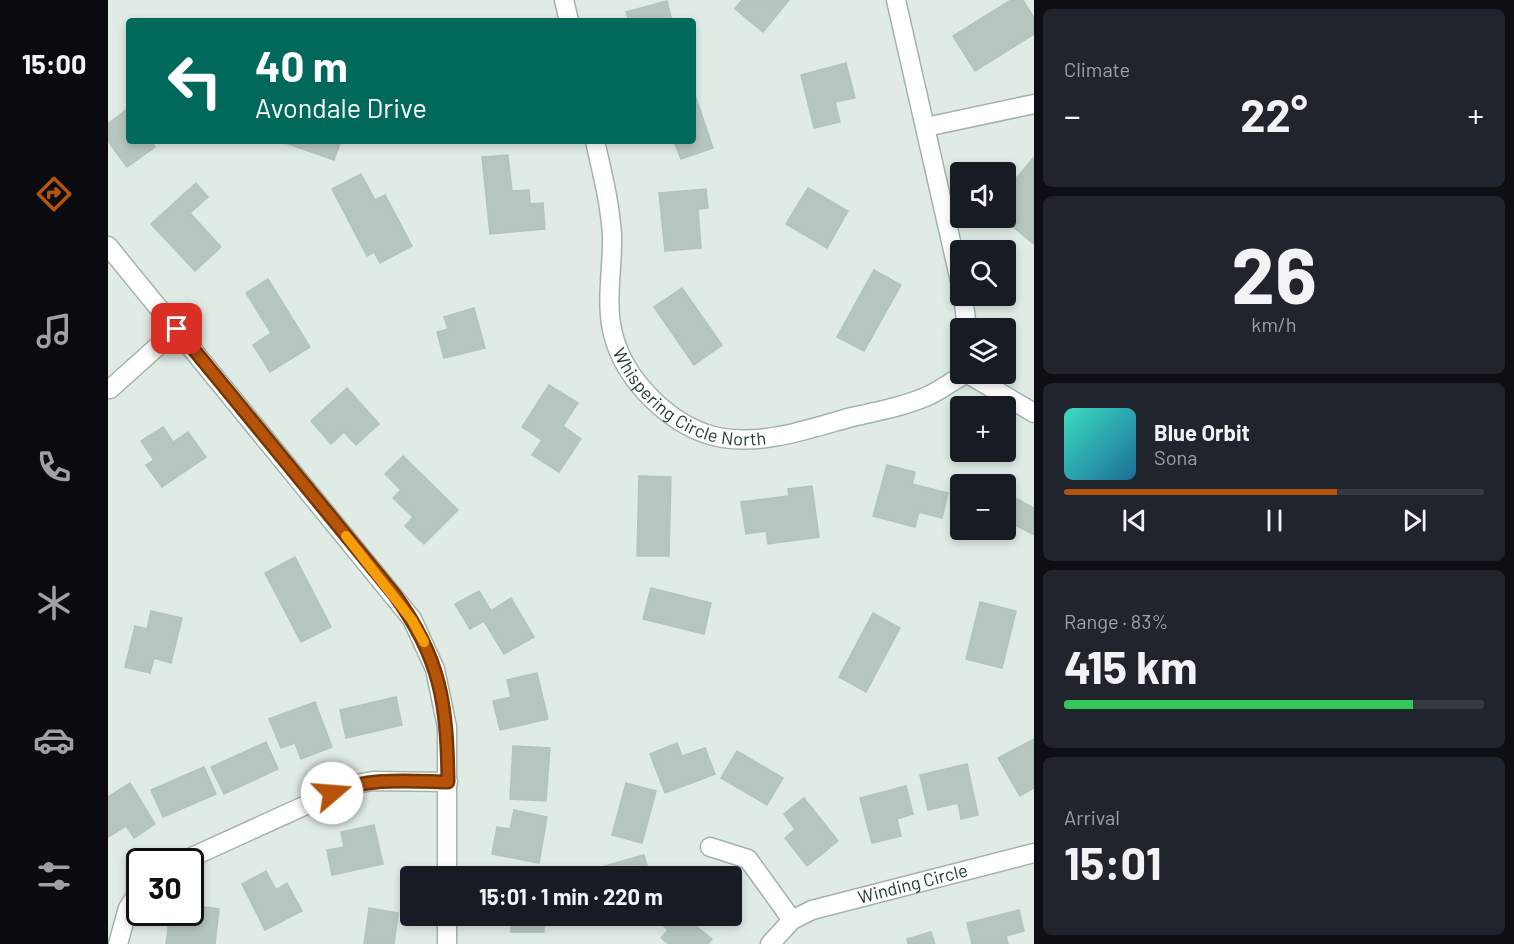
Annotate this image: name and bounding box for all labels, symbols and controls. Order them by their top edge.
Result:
text: 40 m [255,40,348,90]
icon: left [156,42,234,120]
text: 15:00 [22,47,86,79]
text: Climate [1064,57,1130,81]
text: 22° [1240,87,1308,141]
text: Avondale Drive [255,91,427,123]
text: − [1064,95,1081,135]
text: + [1467,95,1484,135]
map controls [950,162,1016,540]
button: sound [950,162,1016,228]
icon: directions [33,173,75,215]
text: 26 [1231,226,1317,320]
button: search [950,240,1016,306]
pin [151,303,202,354]
icon: music [33,310,75,352]
icon: arrive [160,312,193,345]
text: km/h [1251,312,1297,336]
button: layers [950,318,1016,384]
street label: Whispering Circle North [609,344,767,450]
button: + [950,396,1016,462]
text: Blue Orbit [1154,419,1250,445]
text: Sona [1154,445,1198,469]
icon: phone [33,446,75,488]
button: − [950,474,1016,540]
icon: previous [1118,504,1151,537]
icon: pause [1258,504,1291,537]
icon: next [1398,504,1431,537]
icon: climate [33,582,75,624]
text: Range · 83% [1064,609,1168,633]
text: 415 km [1064,639,1198,693]
icon: car [33,719,75,761]
position arrow [300,761,364,825]
text: Arrival [1064,805,1120,829]
text: 15:01 [1064,835,1162,889]
speed limit sign: 30 [126,848,204,926]
icon: filters [33,855,75,897]
street label: Winding Circle [855,859,970,908]
text: 15:01 · 1 min · 220 m [479,883,663,909]

